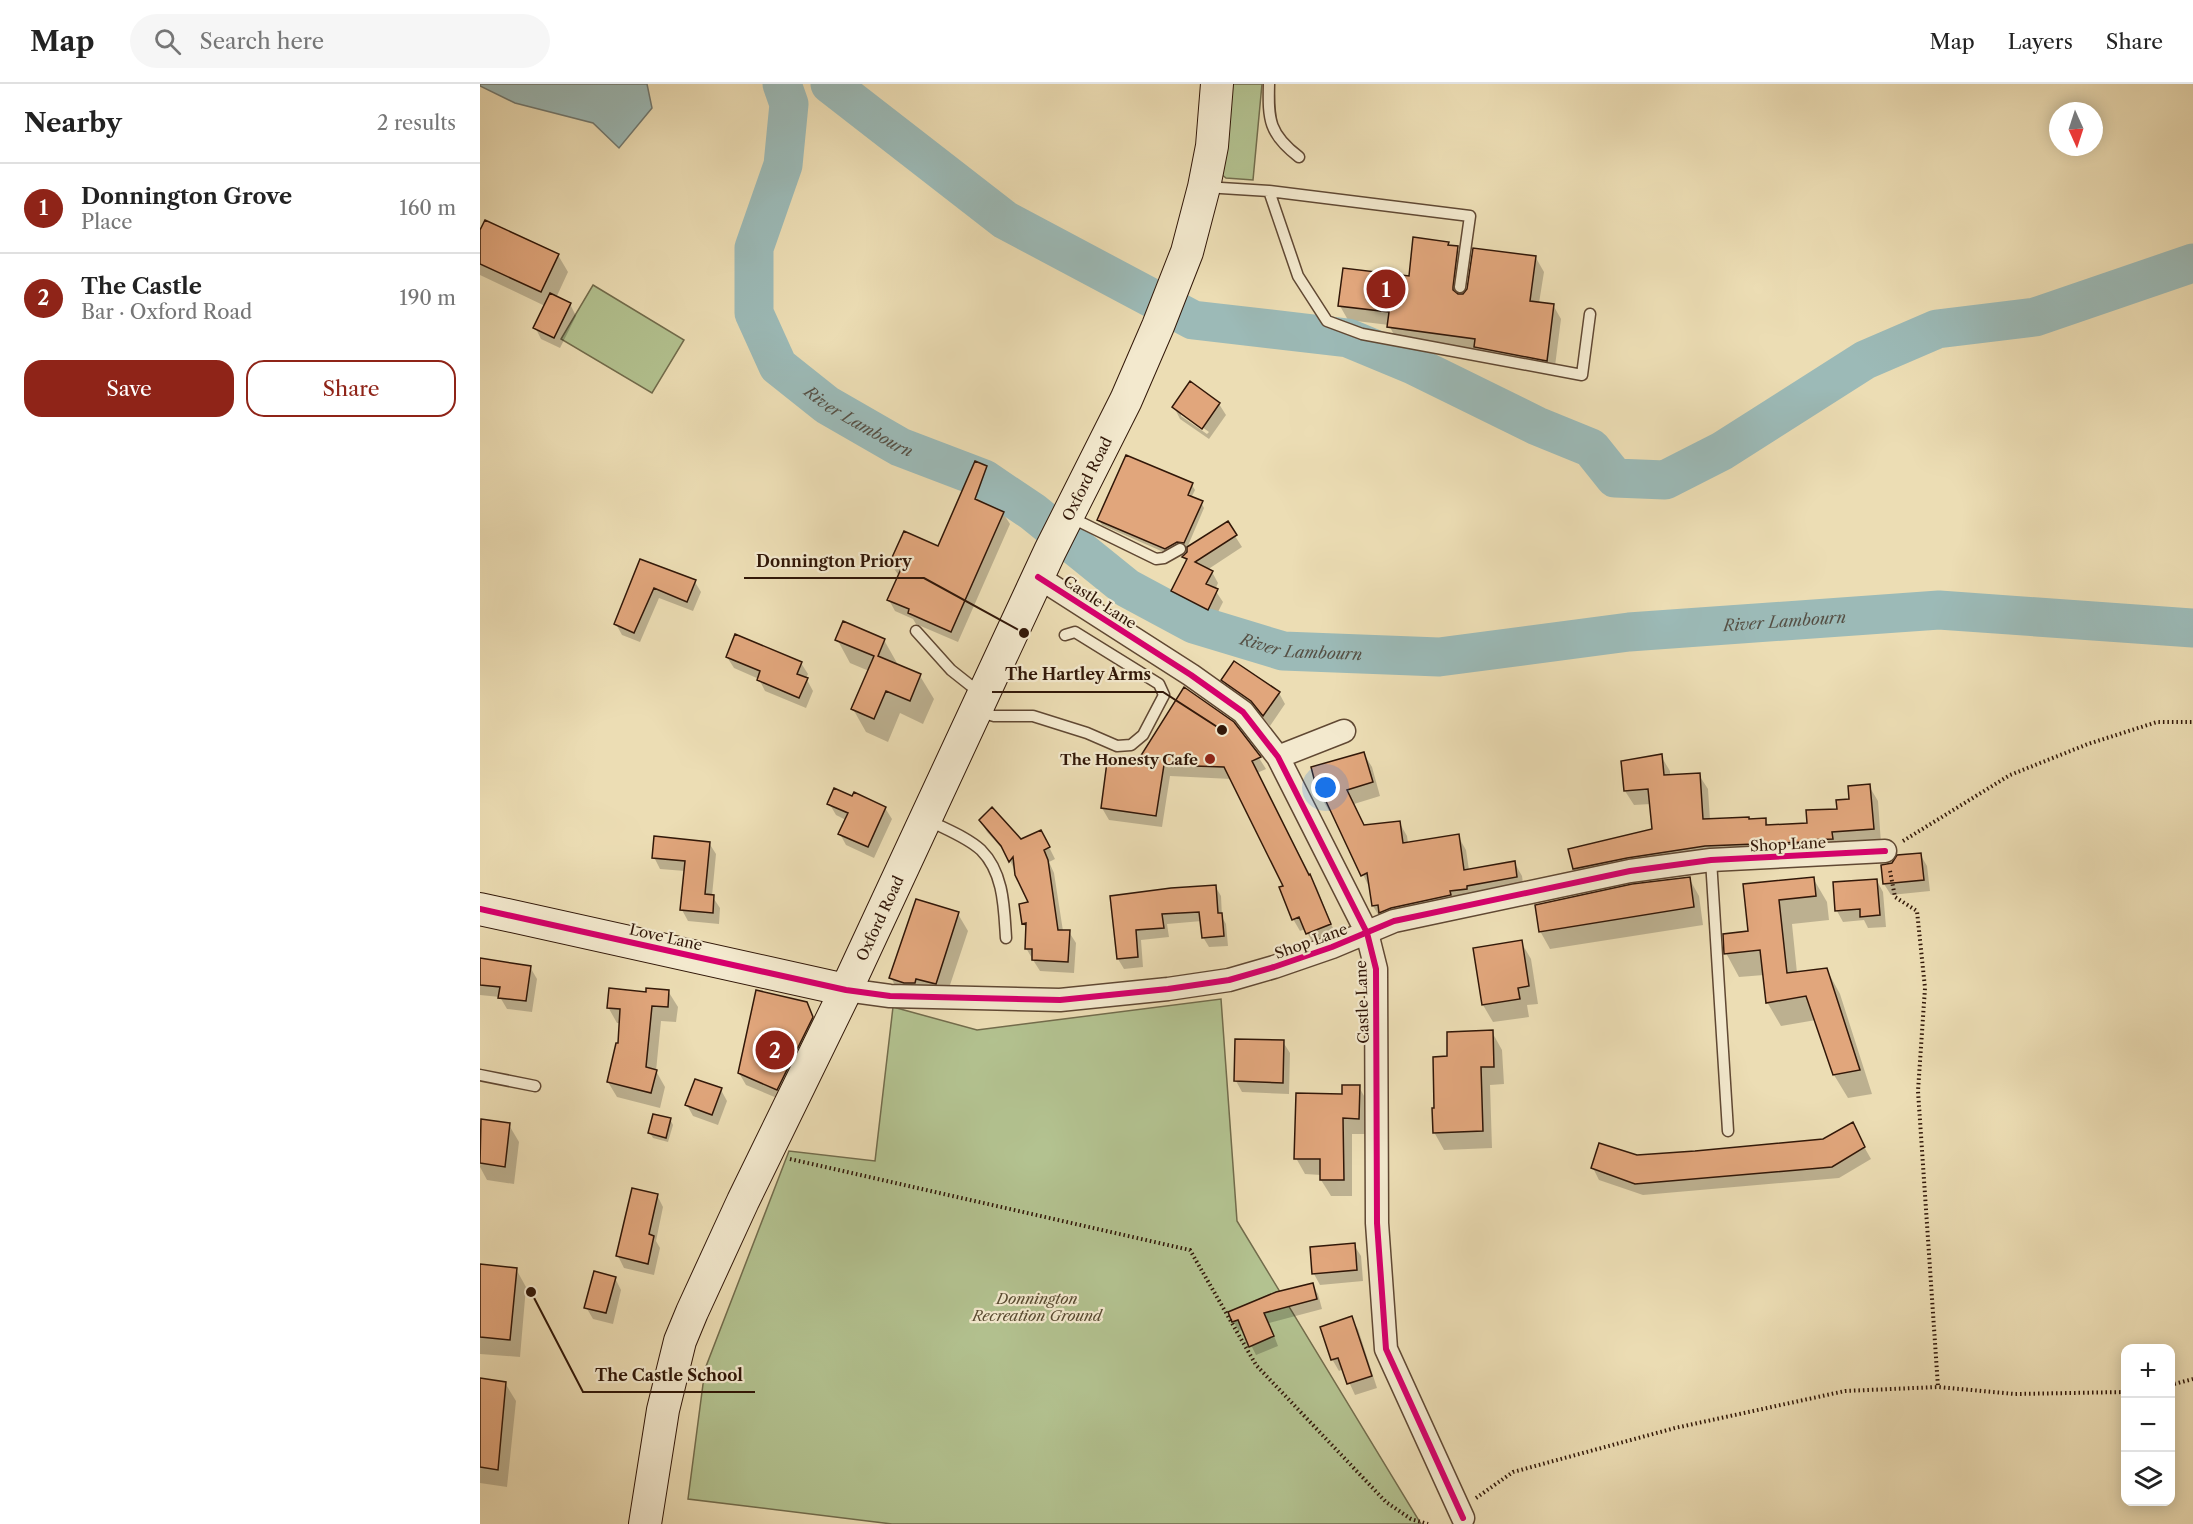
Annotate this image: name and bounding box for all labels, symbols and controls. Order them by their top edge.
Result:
search box [130,14,550,68]
text: Map [30,24,94,58]
icon: search [151,25,184,58]
text: Search here [199,28,324,55]
text: Map [1930,29,1975,54]
text: Layers [2008,29,2073,54]
text: Share [2106,29,2163,54]
north arrow [2049,102,2103,156]
text: Nearby [24,107,122,139]
text: 2 results [377,111,456,135]
text: Donnington Grove [81,183,292,210]
text: 1 [39,196,48,220]
text: 160 m [399,196,456,220]
text: Place [81,210,132,234]
pin: 1 [1366,266,1406,312]
text: The Castle [81,273,202,300]
text: 2 [38,286,49,310]
text: 190 m [399,286,456,310]
text: Bar · Oxford Road [81,300,252,324]
button: Save [24,360,234,417]
button: Share [246,360,456,417]
water label: River Lambourn [799,380,916,461]
street label: Oxford Road [1057,433,1116,524]
callout: Donnington Priory [744,544,924,578]
text: Donnington Priory [756,551,913,571]
street label: Castle Lane [1060,571,1140,633]
water label: River Lambourn [1720,607,1847,635]
water label: River Lambourn [1236,628,1363,664]
callout: The Hartley Arms [992,658,1163,692]
text: The Hartley Arms [1005,664,1151,684]
place label: The Honesty Cafe [1060,750,1198,769]
marker: The Honesty Cafe [1203,752,1217,766]
your location [1311,773,1340,802]
street label: Shop Lane [1749,833,1827,855]
street label: Oxford Road [851,873,907,964]
street label: Love Lane [628,919,704,955]
street label: Shop Lane [1272,919,1350,963]
street label: Castle Lane [1351,960,1373,1044]
pin: 2 [756,1028,794,1072]
park label: Donnington Recreation Ground [971,1289,1104,1325]
map controls [2121,1344,2175,1506]
button: + [2121,1344,2175,1398]
callout: The Castle School [583,1358,755,1392]
text: The Castle School [595,1365,743,1385]
button: − [2121,1398,2175,1452]
button: layers [2121,1452,2175,1506]

